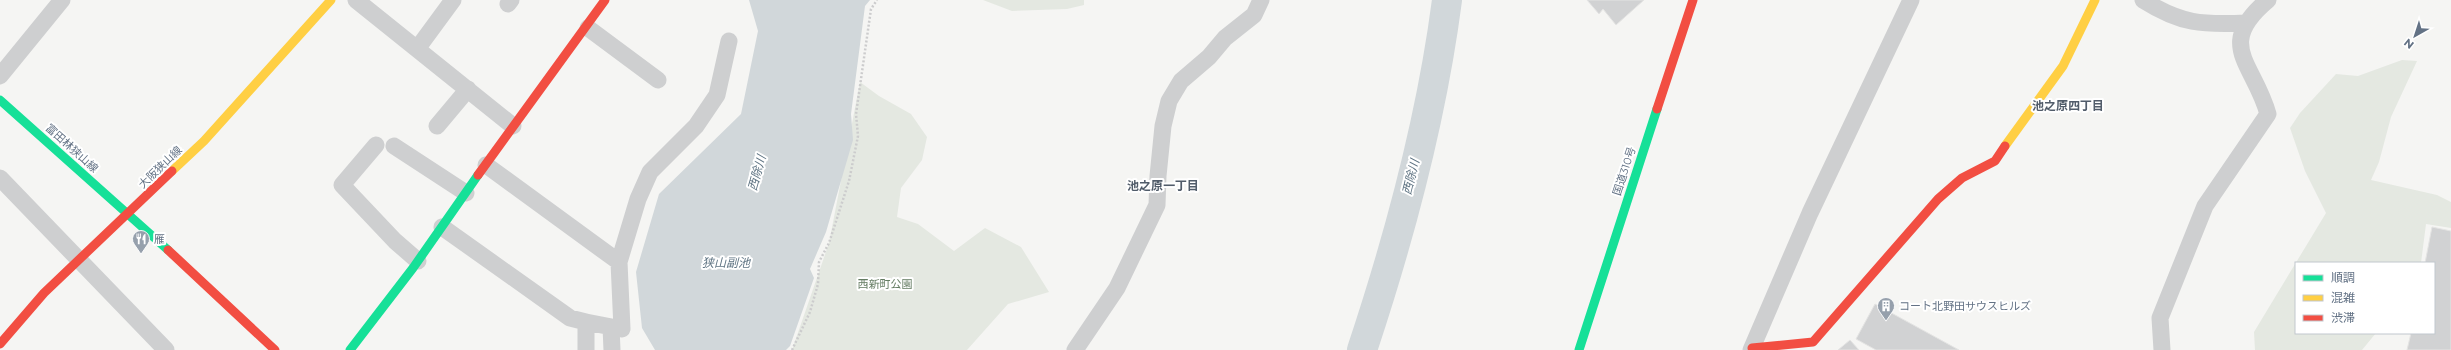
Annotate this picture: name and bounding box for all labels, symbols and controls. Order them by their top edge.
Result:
north arrow [2395,16,2435,56]
text: N [2401,36,2417,52]
district label: 池之原四丁目 [2032,98,2104,113]
street label: 富田林狭山線 [43,121,101,175]
street label: 大阪狭山線 [135,143,185,191]
street label: 国道310号 [1610,145,1638,197]
water label: 西除川 [744,152,769,192]
water label: 西除川 [1399,156,1423,196]
district label: 池之原一丁目 [1127,178,1199,193]
restaurant icon: 雁 [131,229,151,254]
place label: 雁 [154,232,165,246]
water label: 狭山副池 [702,255,751,270]
legend [2295,262,2435,334]
text: 順調 [2331,270,2355,285]
park label: 西新町公園 [858,277,913,291]
text: 混雑 [2331,290,2355,305]
building icon: コート北野田サウスヒルズ [1876,296,1896,321]
place label: コート北野田サウスヒルズ [1899,299,2031,313]
text: 渋滞 [2331,310,2355,325]

